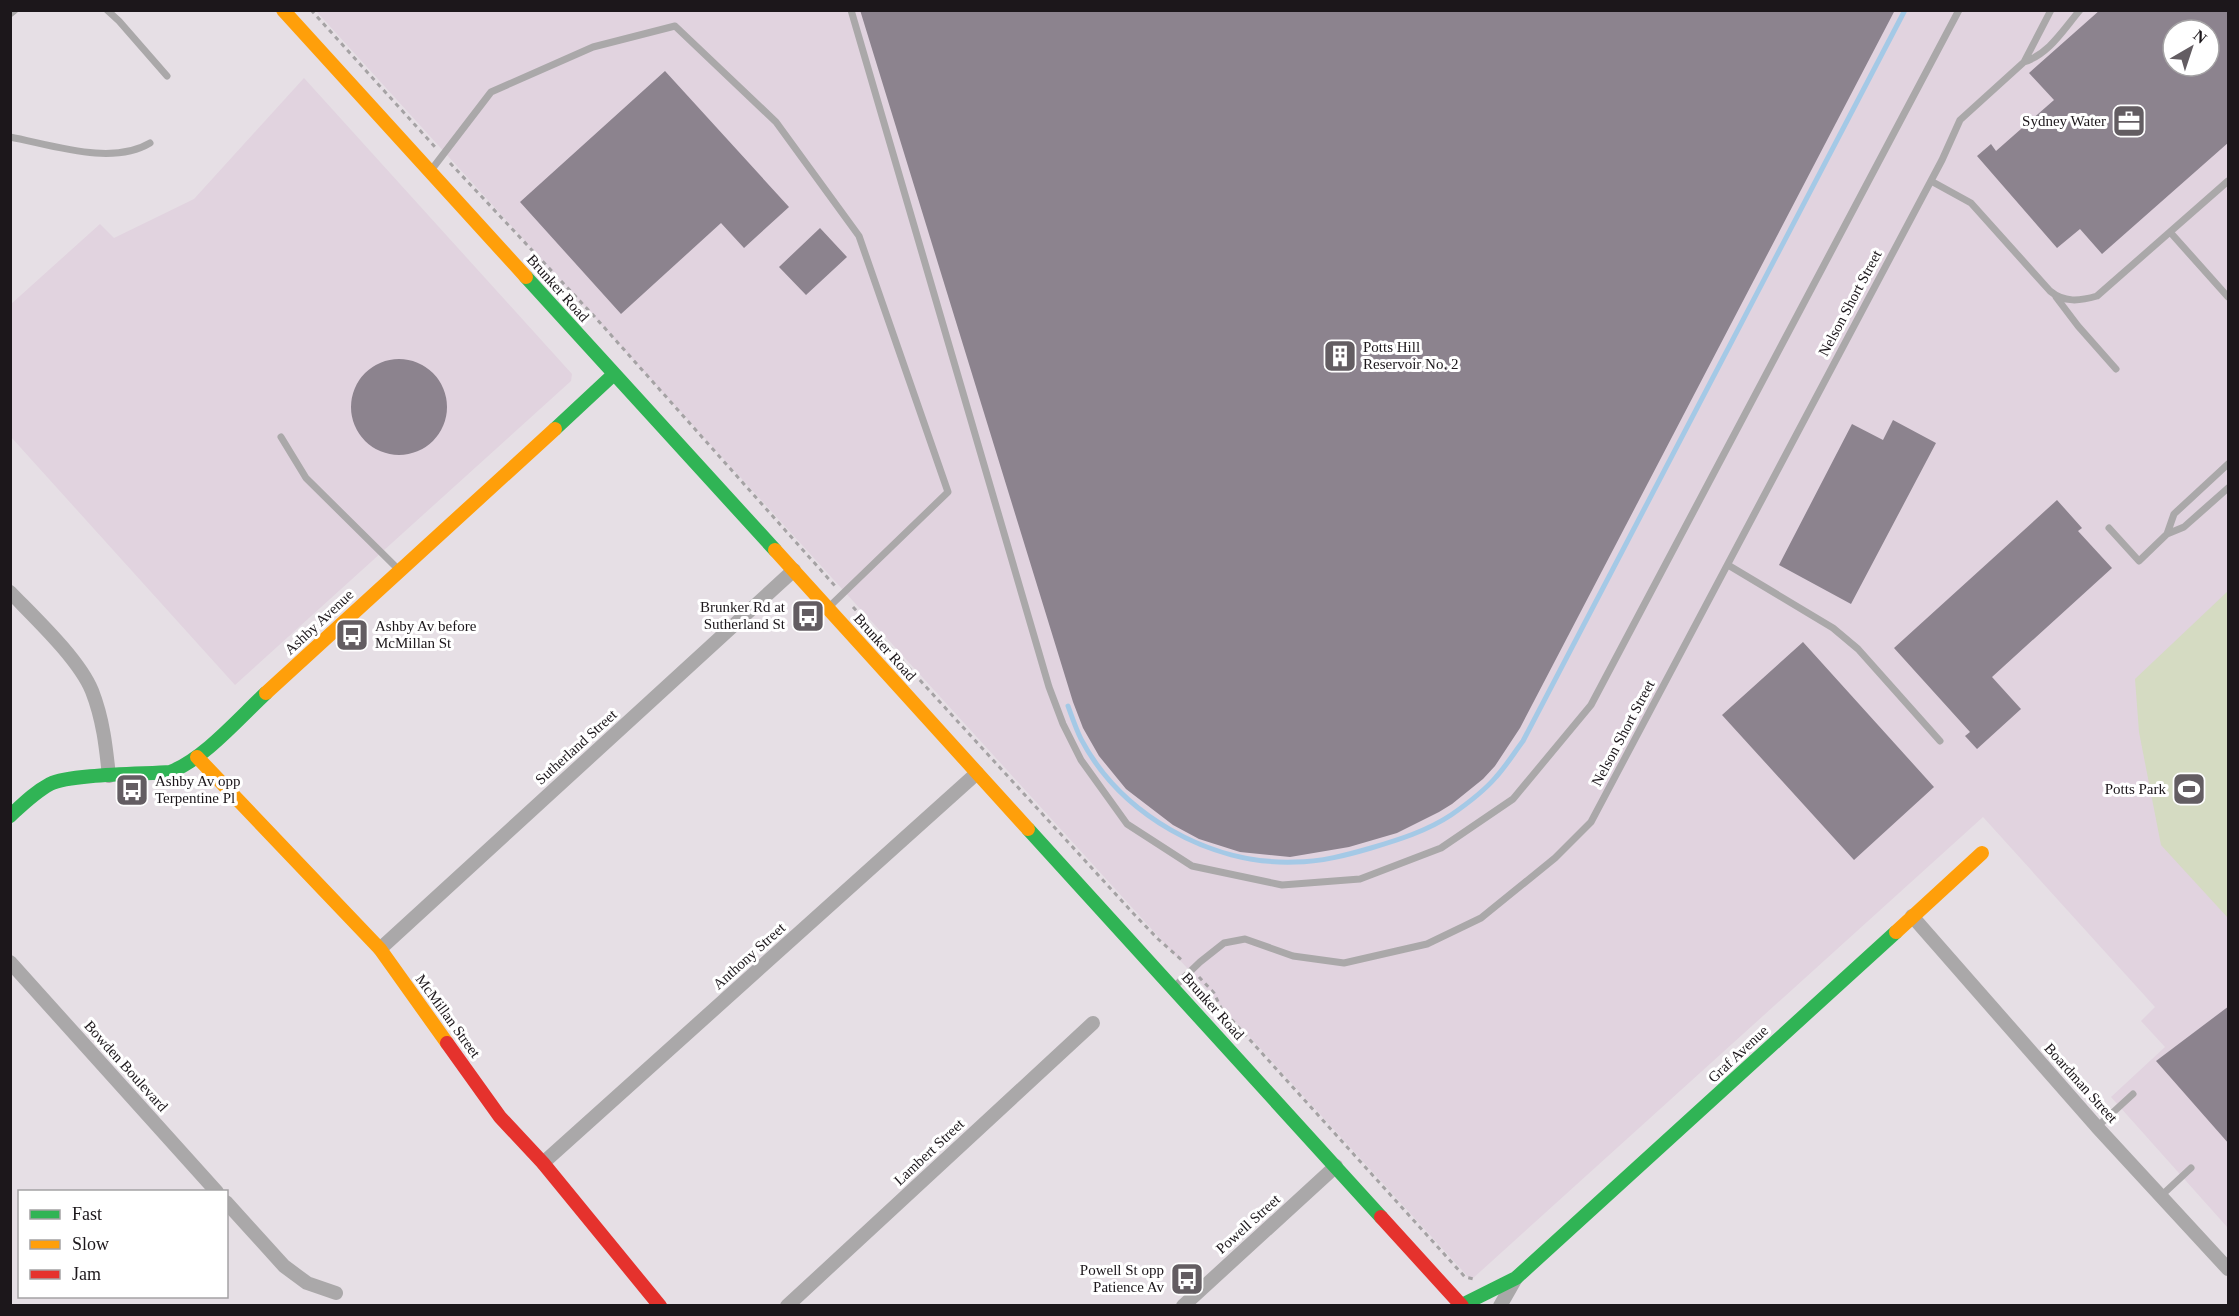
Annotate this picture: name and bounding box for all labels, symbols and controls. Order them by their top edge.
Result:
north arrow [2161,18,2221,78]
text: N [2190,26,2210,47]
office icon: Sydney Water [2111,103,2147,139]
place label: Sydney Water [2022,113,2106,129]
street label: Nelson Short Street [1815,247,1885,359]
street label: Brunker Road [524,251,593,325]
building icon: Potts Hill Reservoir No. 2 [1322,338,1358,374]
place label: Potts Hill Reservoir No. 2 [1363,339,1458,372]
street label: Ashby Avenue [281,586,357,658]
bus stop icon: Brunker Rd at Sutherland St [790,598,826,634]
place label: Brunker Rd at Sutherland St [700,599,786,632]
street label: Brunker Road [851,610,920,684]
bus stop icon: Ashby Av before McMillan St [334,617,370,653]
place label: Ashby Av before McMillan St [375,618,477,651]
street label: Nelson Short Street [1588,677,1658,789]
street label: Sutherland Street [532,706,621,788]
sports icon: Potts Park [2171,771,2207,807]
bus stop icon: Ashby Av opp Terpentine Pl [114,772,150,808]
place label: Ashby Av opp Terpentine Pl [155,773,241,806]
place label: Potts Park [2105,781,2166,797]
street label: Anthony Street [710,919,789,992]
street label: Brunker Road [1179,969,1248,1043]
street label: McMillan Street [413,971,484,1061]
street label: Bowden Boulevard [81,1017,171,1115]
street label: Graf Avenue [1705,1022,1771,1086]
street label: Boardman Street [2041,1040,2121,1127]
street label: Lambert Street [891,1115,968,1188]
legend [18,1190,228,1298]
street label: Powell Street [1213,1191,1284,1257]
text: Fast [72,1204,102,1224]
text: Slow [72,1234,109,1254]
bus stop icon: Powell St opp Patience Av [1169,1261,1205,1297]
place label: Powell St opp Patience Av [1080,1262,1164,1295]
text: Jam [72,1264,101,1284]

